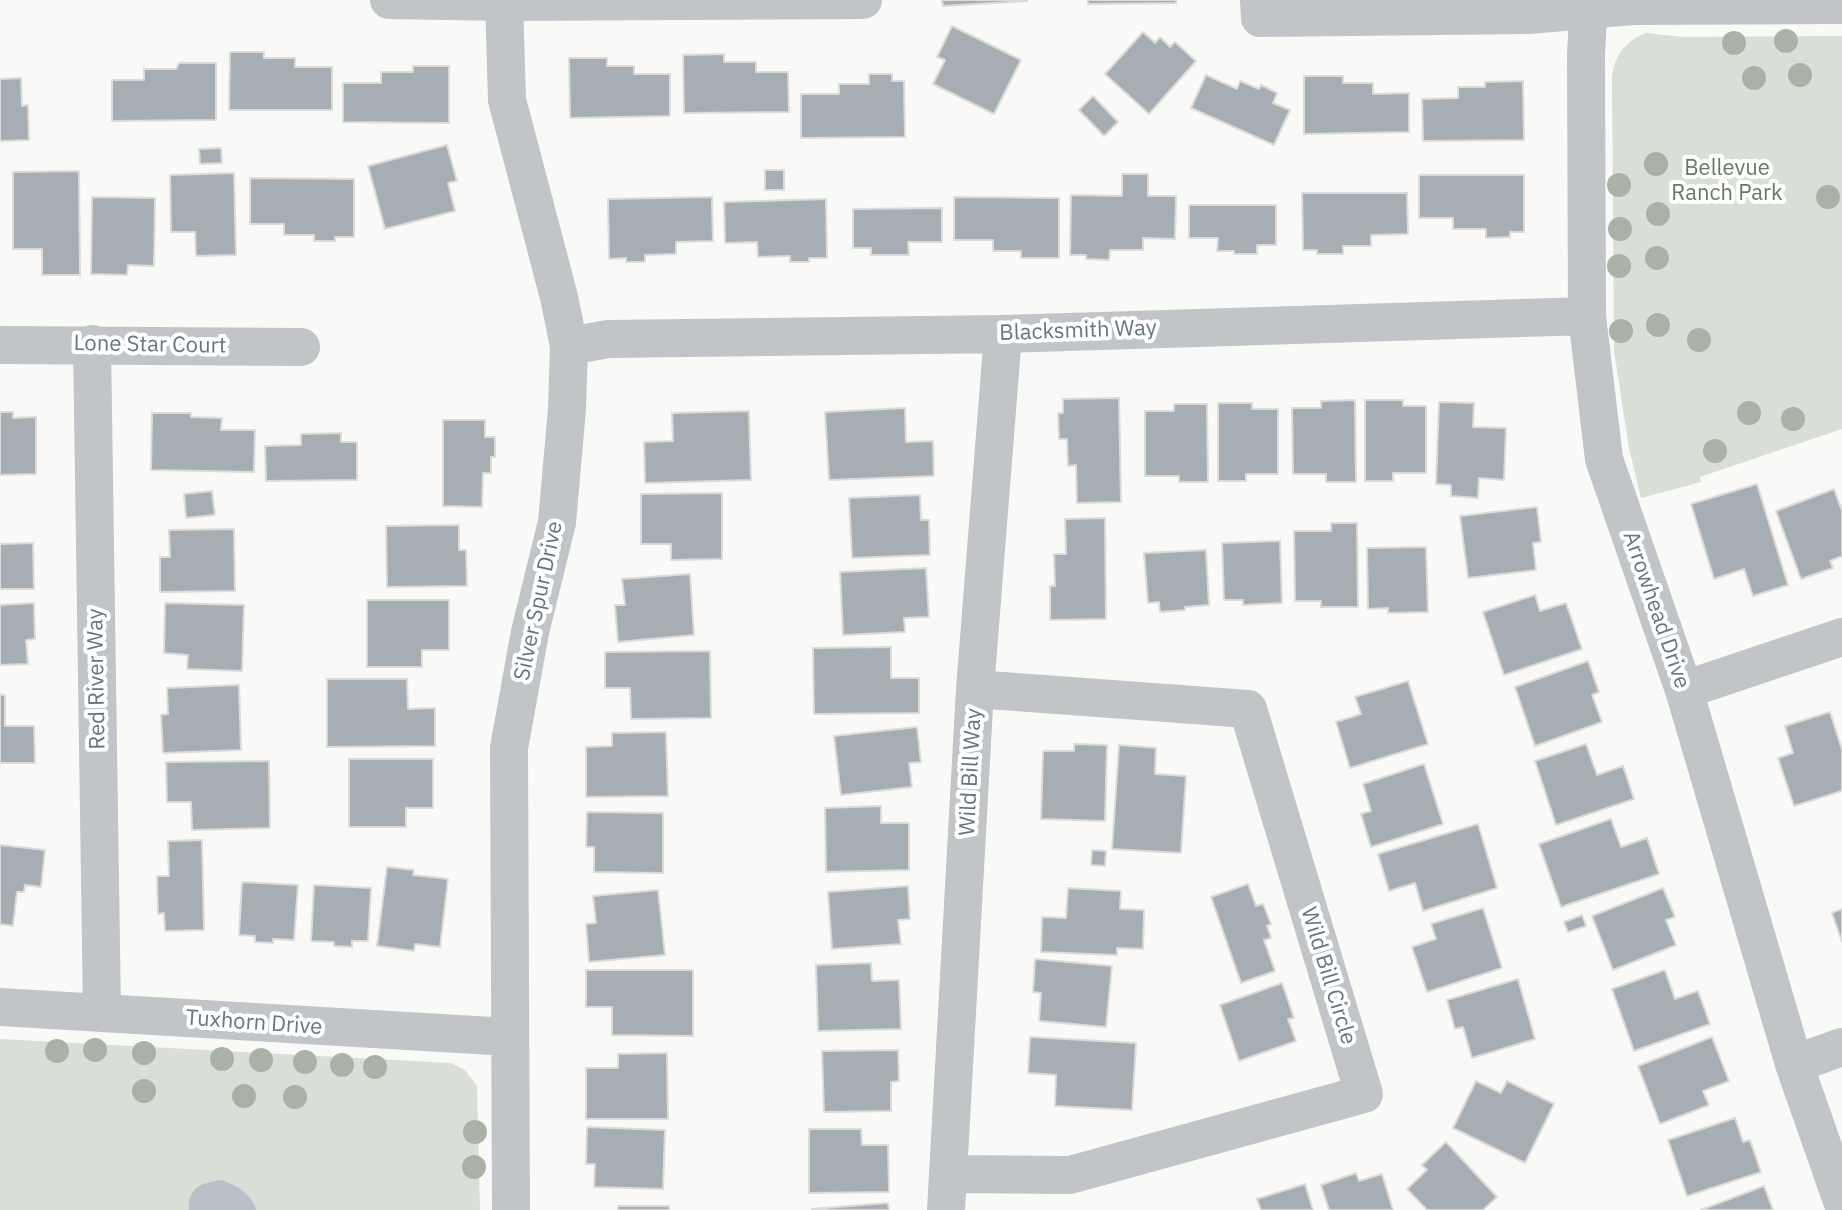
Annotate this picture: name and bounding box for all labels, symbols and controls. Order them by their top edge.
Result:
park label: Bellevue Ranch Park [1671,156,1783,208]
street label: Blacksmith Way [999,315,1157,347]
street label: Lone Star Court [73,330,227,360]
street label: Silver Spur Drive [509,519,569,683]
street label: Arrowhead Drive [1617,528,1695,692]
street label: Red River Way [83,608,111,750]
street label: Wild Bill Way [954,707,988,837]
street label: Wild Bill Circle [1295,904,1361,1048]
street label: Tuxhorn Drive [185,1005,323,1041]

